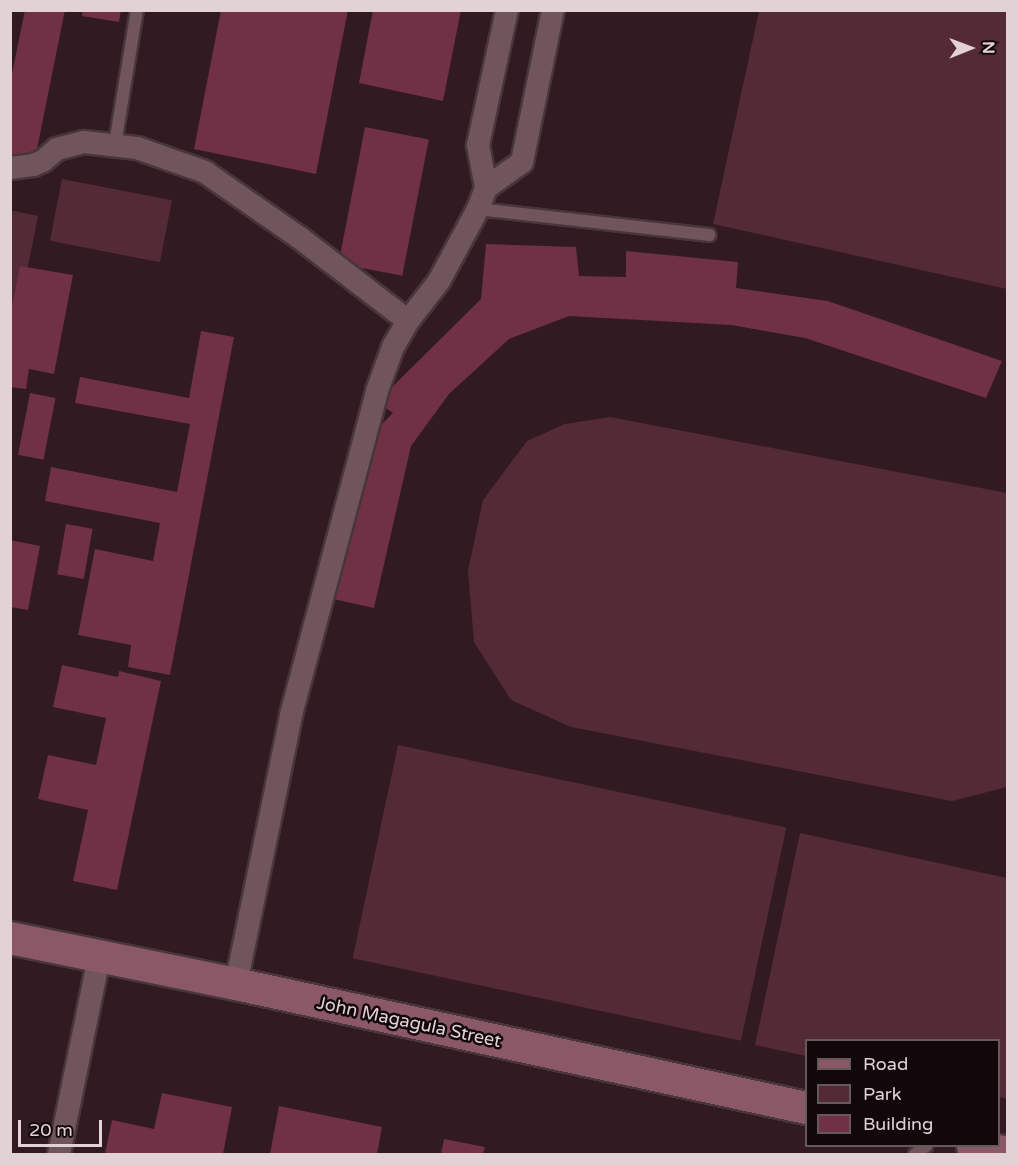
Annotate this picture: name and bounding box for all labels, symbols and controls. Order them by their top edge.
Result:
north arrow [940,18,1000,78]
text: N [978,41,998,54]
street label: John Magagula Street [315,992,503,1052]
legend [805,1039,1000,1147]
text: Road [863,1053,908,1075]
text: Park [863,1083,901,1105]
scale bar [21,1108,105,1146]
text: Building [863,1113,933,1135]
text: 20 m [29,1119,73,1141]

